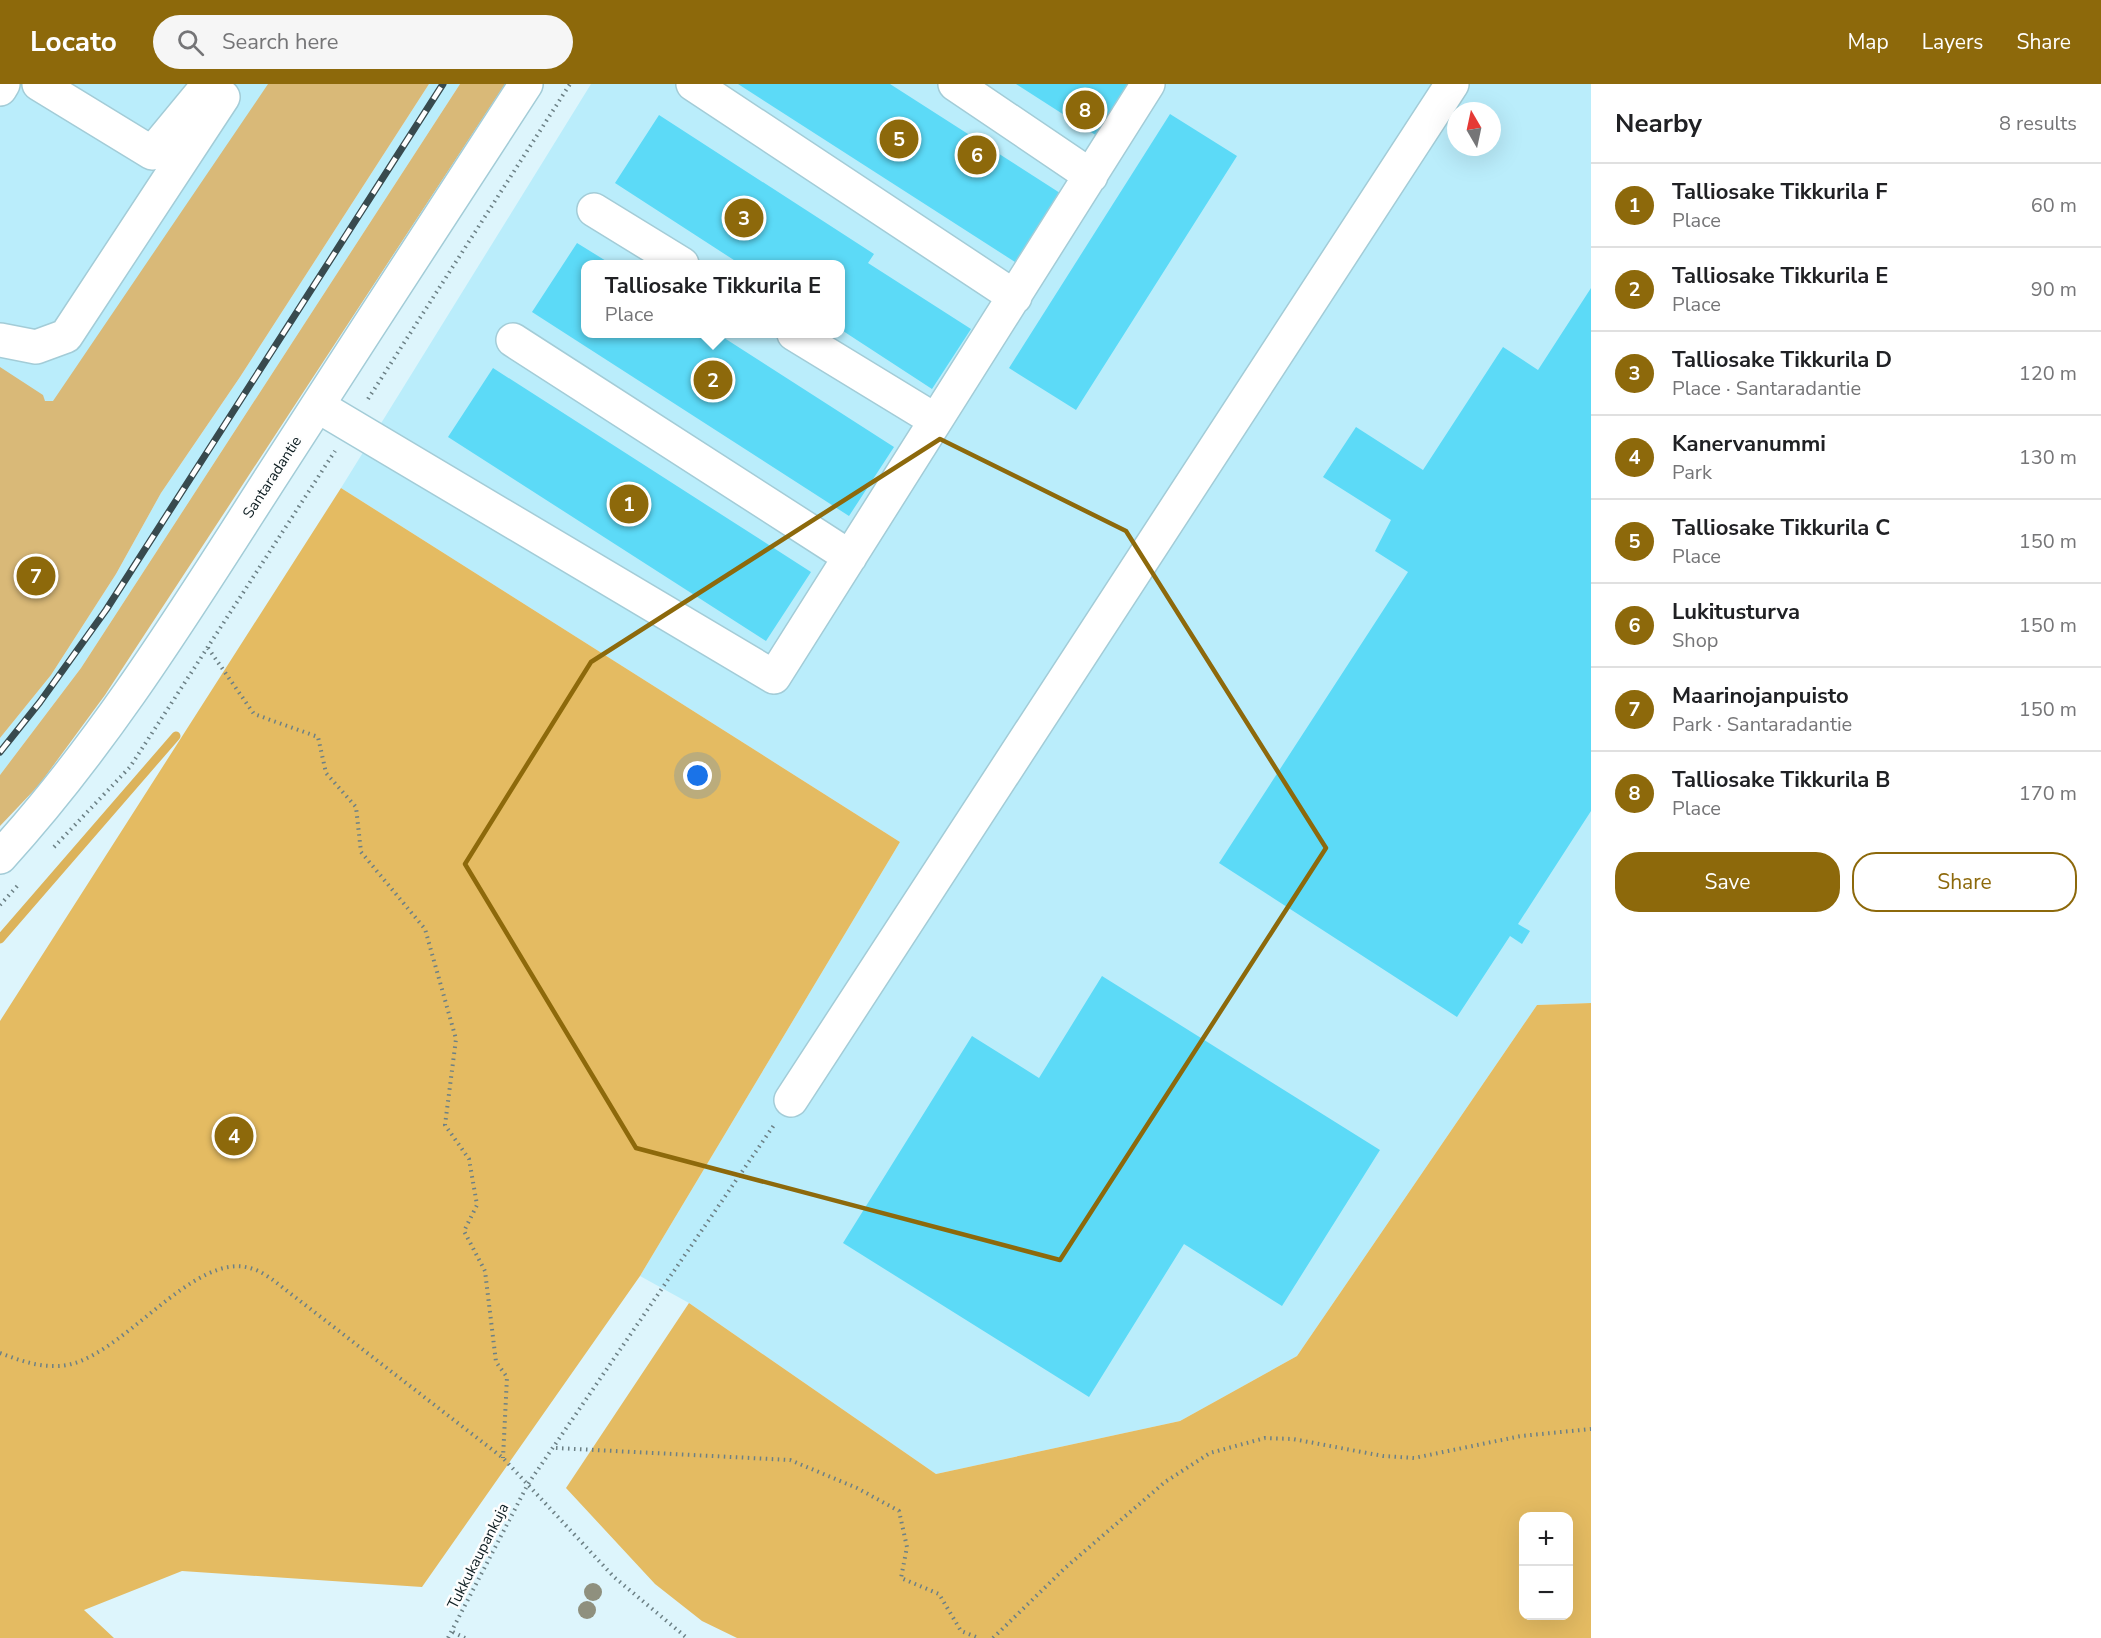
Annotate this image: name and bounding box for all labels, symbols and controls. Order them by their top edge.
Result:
search box [153,15,573,69]
text: Locato [30,23,117,61]
icon: search [174,26,207,59]
text: Search here [222,27,339,57]
text: Map [1847,28,1889,56]
text: Layers [1922,28,1983,56]
text: Share [2016,28,2071,56]
pin: 8 [1066,87,1104,132]
north arrow [1447,102,1501,156]
text: Nearby [1615,106,1702,141]
text: 8 results [1999,110,2077,137]
pin: 5 [880,116,918,162]
pin: 6 [958,132,996,178]
text: Talliosake Tikkurila F [1672,177,1888,207]
text: 1 [1629,192,1641,219]
text: 60 m [2031,192,2077,219]
pin: 3 [724,196,764,240]
text: Place [1672,207,1721,234]
popup [581,260,845,338]
text: Talliosake Tikkurila E [1672,261,1888,291]
text: Talliosake Tikkurila E [605,271,821,301]
text: 2 [1629,276,1641,303]
text: 90 m [2031,276,2077,303]
text: Place [1672,291,1721,318]
text: Place [605,301,654,328]
text: Talliosake Tikkurila D [1672,345,1892,375]
pin: 2 [694,358,732,402]
text: 3 [1629,360,1641,387]
text: 120 m [2019,360,2077,387]
text: Place · Santaradantie [1672,375,1861,402]
text: Kanervanummi [1672,429,1826,459]
street label: Santaradantie [238,432,306,522]
text: 4 [1629,444,1641,471]
text: 130 m [2019,444,2077,471]
text: Park [1672,459,1712,486]
pin: 1 [610,482,648,526]
text: Talliosake Tikkurila C [1672,513,1890,543]
text: 5 [1629,528,1641,555]
text: 150 m [2019,528,2077,555]
text: Place [1672,543,1721,570]
pin: 7 [16,554,56,598]
text: Lukitusturva [1672,597,1800,627]
text: 6 [1629,612,1641,639]
text: 150 m [2019,612,2077,639]
text: Shop [1672,627,1718,654]
text: Maarinojanpuisto [1672,681,1849,711]
text: 7 [1629,696,1641,723]
text: 150 m [2019,696,2077,723]
text: Park · Santaradantie [1672,711,1852,738]
your location [683,761,712,790]
text: Talliosake Tikkurila B [1672,765,1890,795]
text: 8 [1629,780,1641,807]
text: 170 m [2019,780,2077,807]
text: Place [1672,795,1721,822]
button: Save [1615,852,1840,912]
button: Share [1852,852,2077,912]
pin: 4 [214,1114,254,1158]
street label: Tukkukaupankuja [443,1500,513,1612]
map controls [1519,1512,1573,1620]
button: + [1519,1512,1573,1566]
button: − [1519,1566,1573,1620]

